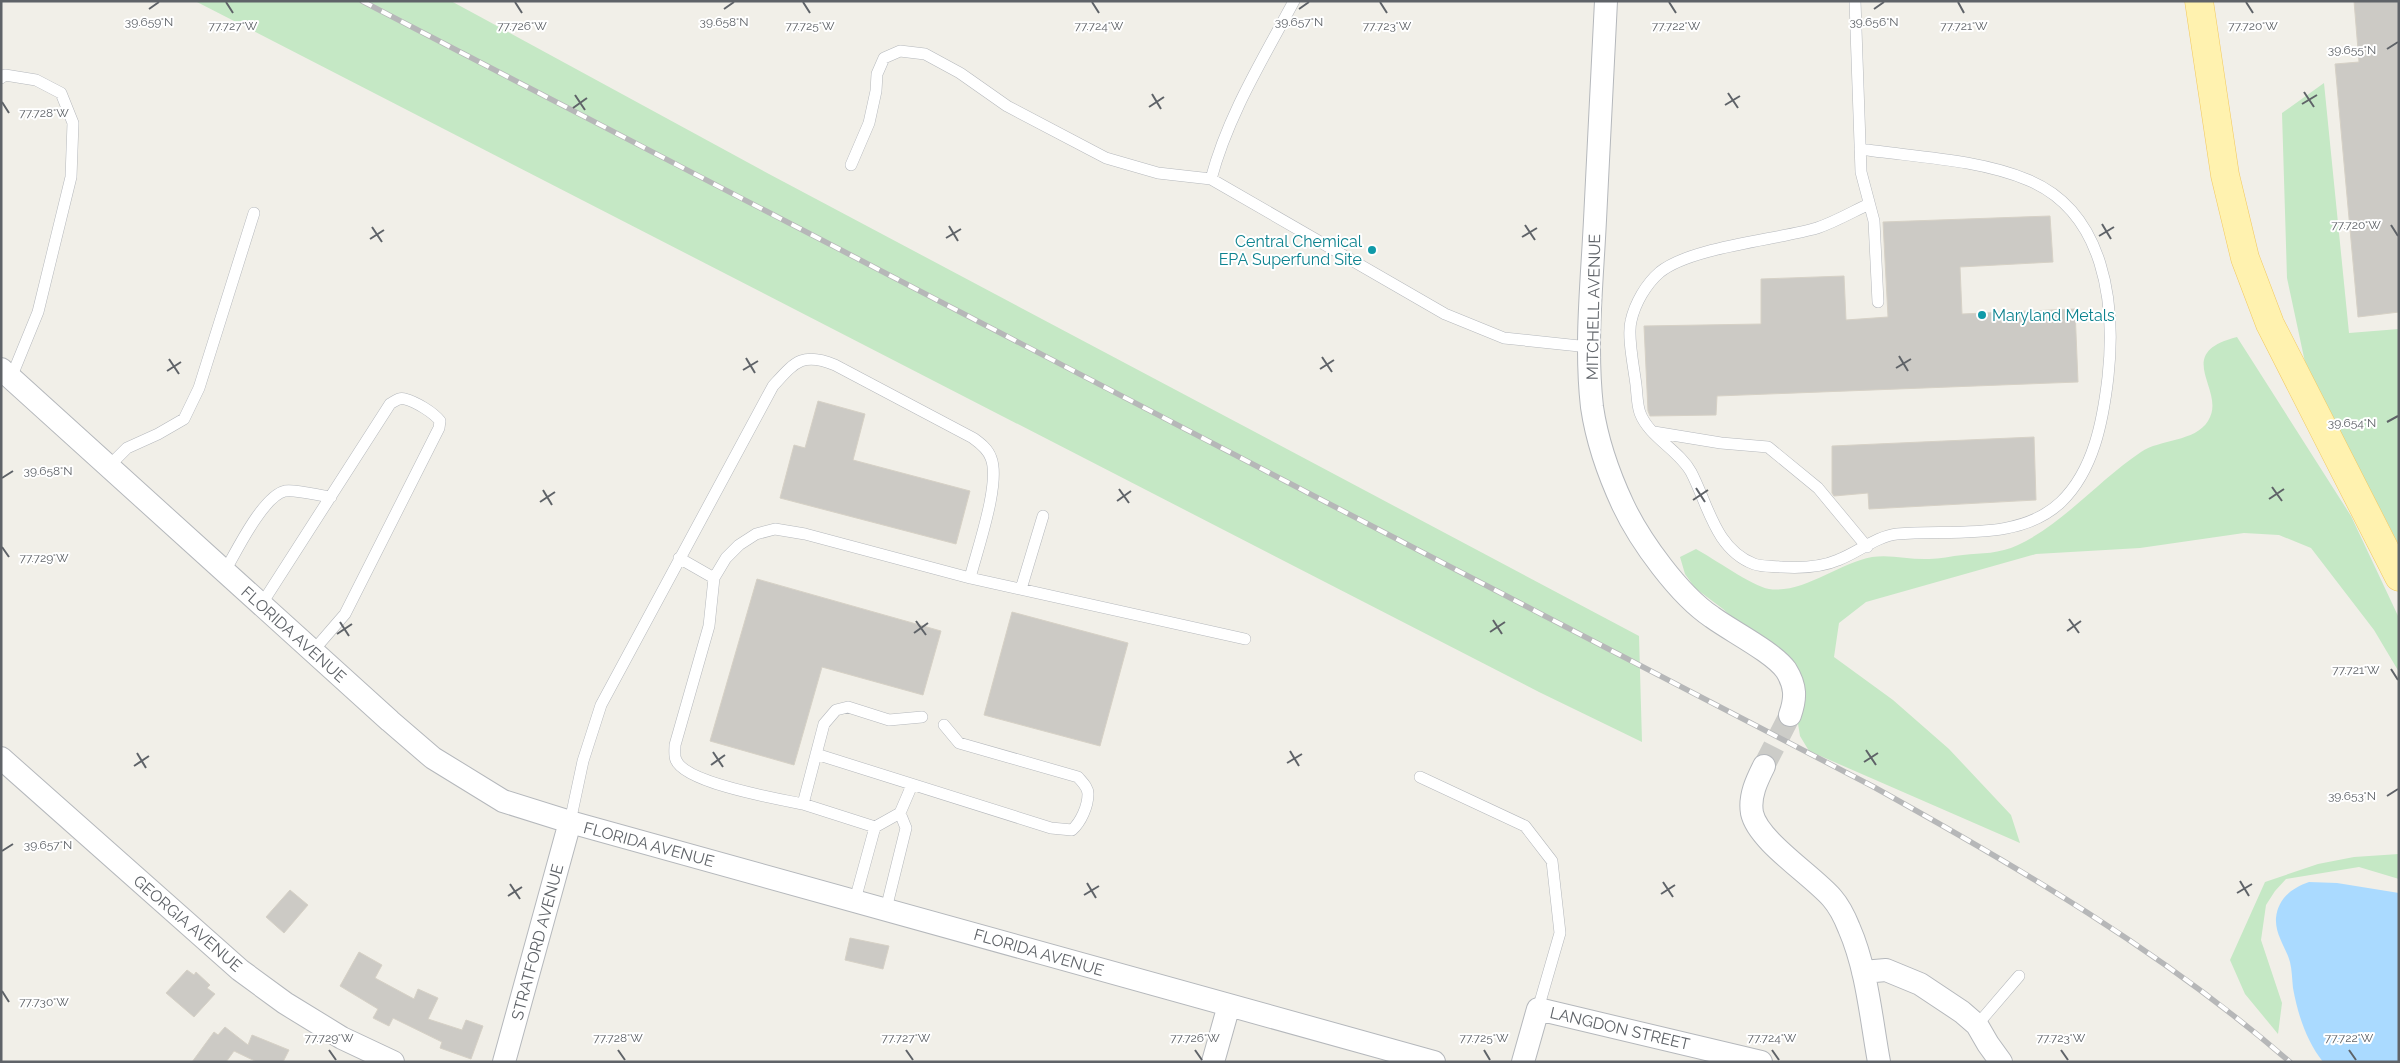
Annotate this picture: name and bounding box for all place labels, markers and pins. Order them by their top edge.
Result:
place label: Central Chemical EPA Superfund Site [1219,232,1363,269]
marker: Central Chemical EPA Superfund Site [1366,244,1378,256]
place label: Maryland Metals [1992,306,2115,325]
marker: Maryland Metals [1976,309,1988,321]

